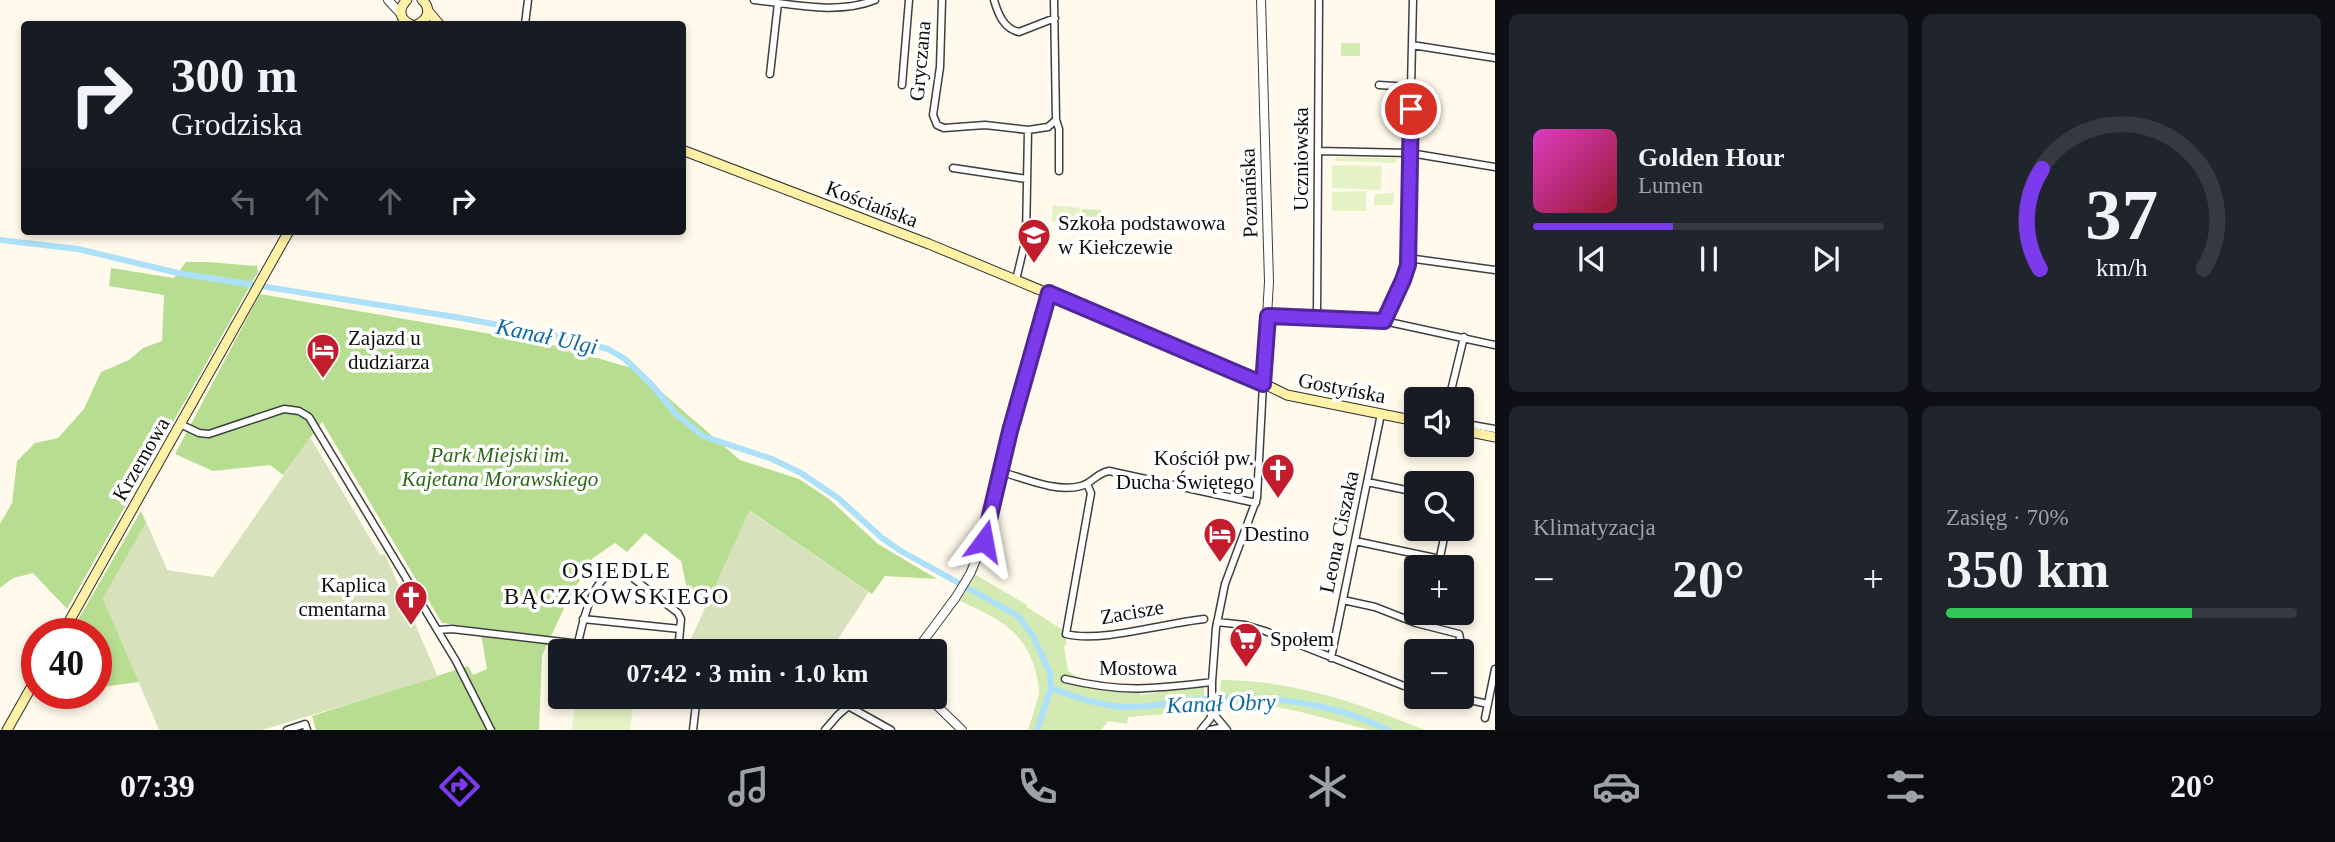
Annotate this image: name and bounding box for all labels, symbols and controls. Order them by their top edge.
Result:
street label: Gryczana [905,19,936,102]
text: 300 m [171,48,298,103]
icon: right [56,49,147,140]
pin [1381,79,1441,139]
icon: arrive [1392,90,1430,128]
text: Grodziska [171,106,303,142]
street label: Uczniowska [1289,106,1313,211]
text: Golden Hour [1638,143,1785,172]
street label: Poznańska [1235,147,1263,238]
text: Lumen [1638,173,1703,198]
street label: Kościańska [823,175,922,233]
text: 37 [2085,175,2158,256]
icon: left [225,182,263,220]
icon: ahead [298,182,336,220]
icon: ahead [371,182,409,220]
icon: right [444,182,482,220]
place label: Szkoła podstawowa w Kiełczewie [1058,211,1226,259]
school or university icon: Szkoła podstawowa w Kiełczewie [1015,216,1053,265]
icon: previous [1573,240,1611,278]
icon: pause [1690,240,1728,278]
icon: next [1807,240,1845,278]
text: km/h [2096,254,2148,281]
water label: Kanał Ulgi [493,313,600,359]
place label: Zajazd u dudziarza [348,326,430,374]
hotel icon: Zajazd u dudziarza [304,331,342,380]
street label: Gostyńska [1296,368,1388,408]
map controls [1404,387,1474,709]
button: sound [1404,387,1474,457]
street label: Krzemowa [108,413,175,505]
park label: Park Miejski im. Kajetana Morawskiego [401,443,598,491]
place label: Kościół pw. Ducha Świętego [1116,446,1254,494]
church icon: Kościół pw. Ducha Świętego [1259,451,1297,500]
street label: Leona Ciszaka [1314,468,1364,595]
button: search [1404,471,1474,541]
position arrow [947,504,1021,578]
text: Zasięg · 70% [1946,505,2069,530]
hotel icon: Destino [1201,515,1239,564]
text: Klimatyzacja [1533,515,1656,540]
place label: Destino [1244,522,1309,546]
text: 350 km [1946,541,2109,598]
text: 20° [1672,551,1745,608]
button: + [1404,555,1474,625]
district label: OSIEDLE BĄCZKOWSKIEGO [504,558,730,609]
text: − [1533,558,1554,600]
text: + [1863,558,1884,600]
place label: Kaplica cmentarna [299,573,387,621]
church icon: Kaplica cmentarna [392,578,430,627]
street label: Zacisze [1098,595,1166,629]
speed limit sign: 40 [21,618,112,709]
supermarket icon: Społem [1227,620,1265,669]
place label: Społem [1270,627,1334,651]
button: − [1404,639,1474,709]
street label: Mostowa [1099,656,1178,680]
text: 07:42 · 3 min · 1.0 km [627,659,868,688]
water label: Kanał Obry [1165,689,1277,718]
icon: directions [435,762,484,811]
icon: music [724,762,773,811]
icon: phone [1013,762,1062,811]
icon: climate [1303,762,1352,811]
icon: car [1592,762,1641,811]
icon: filters [1881,762,1930,811]
text: 07:39 [120,768,195,804]
text: 20° [2170,768,2215,804]

